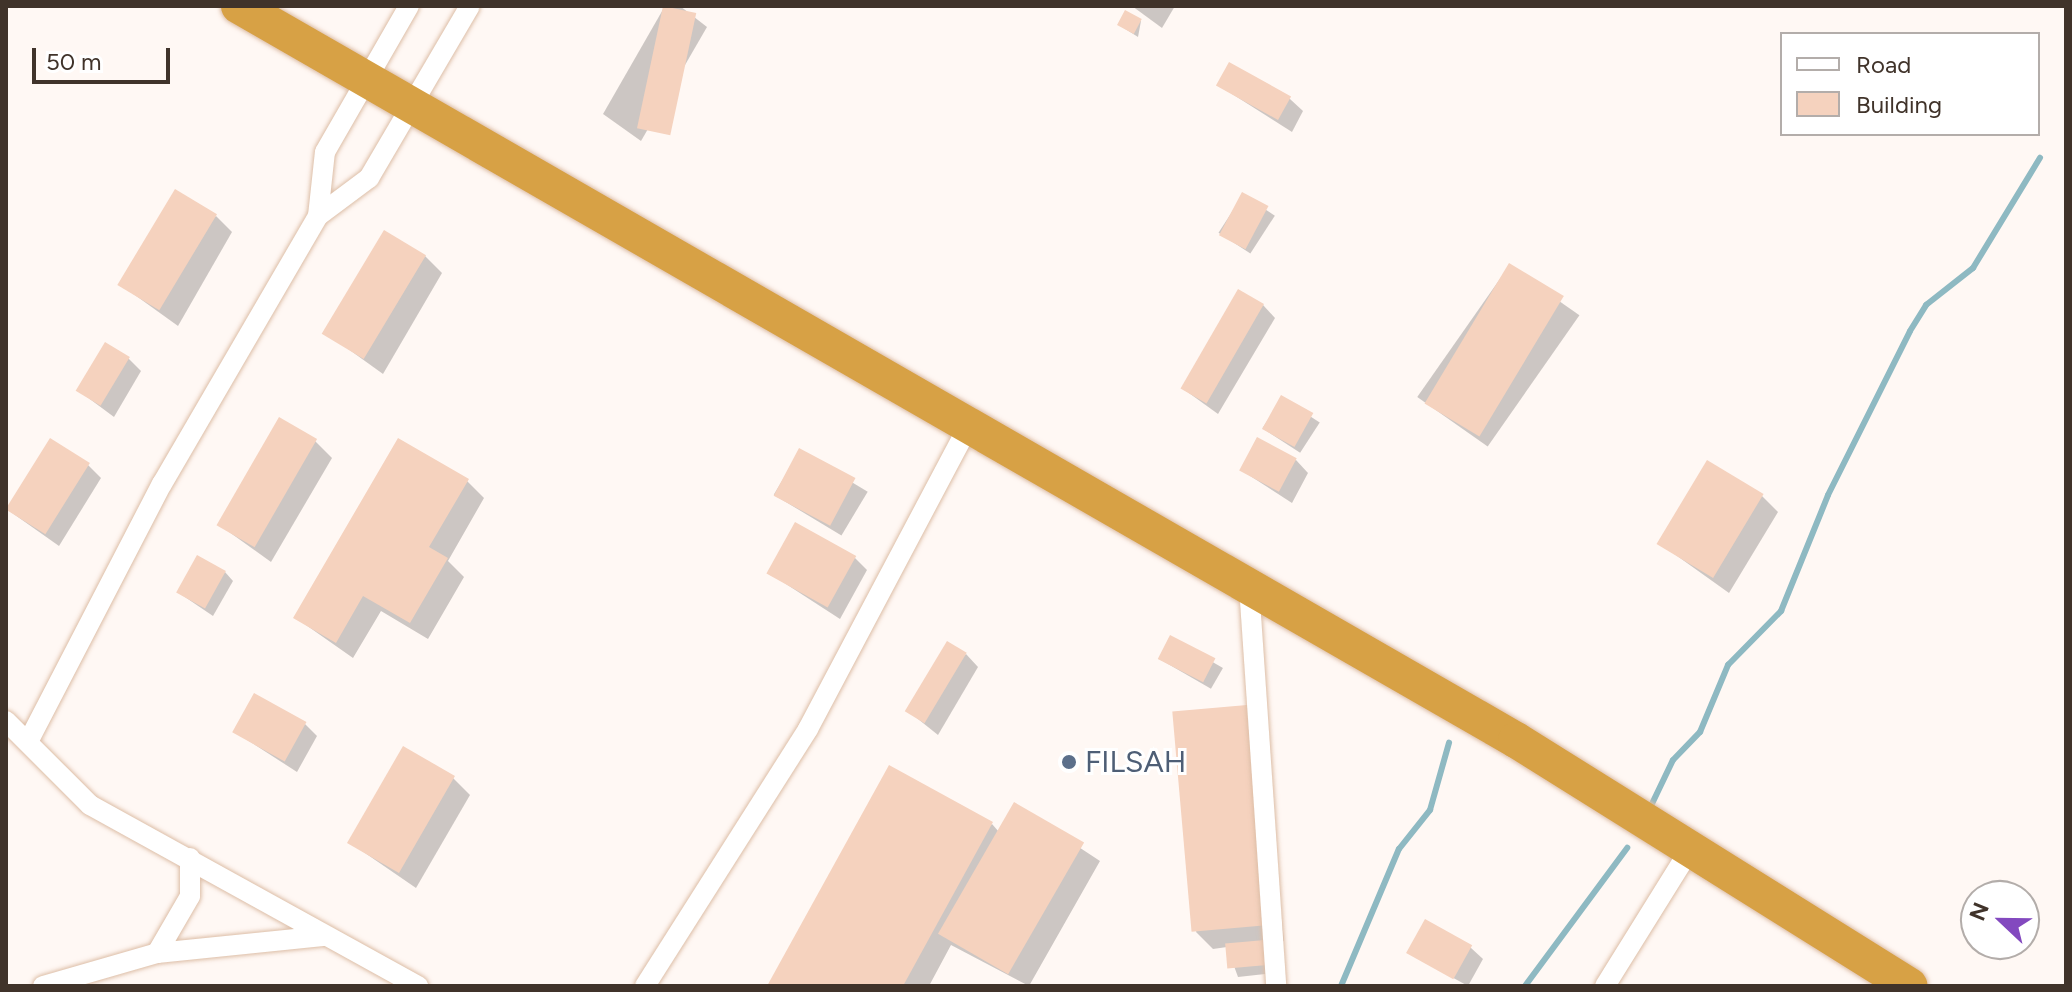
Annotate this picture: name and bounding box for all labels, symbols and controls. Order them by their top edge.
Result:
scale bar [36,32,174,82]
legend [1780,32,2040,136]
text: 50 m [46,47,102,76]
text: Road [1856,50,1911,79]
text: Building [1856,90,1942,119]
place label: FILSAH [1085,744,1186,780]
marker: FILSAH [1060,753,1078,771]
north arrow [1960,880,2040,960]
text: N [1963,899,1995,925]

